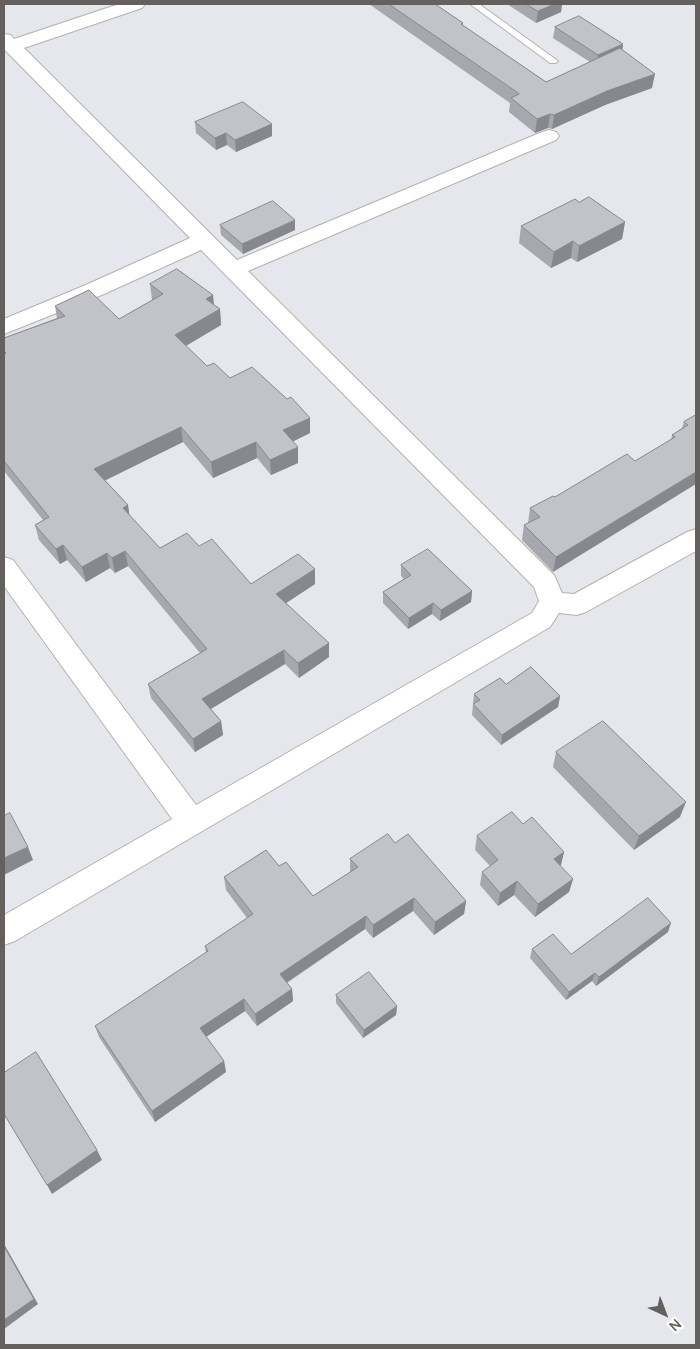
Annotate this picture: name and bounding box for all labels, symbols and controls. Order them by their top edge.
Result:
north arrow [640,1289,690,1339]
text: N [665,1315,686,1336]

